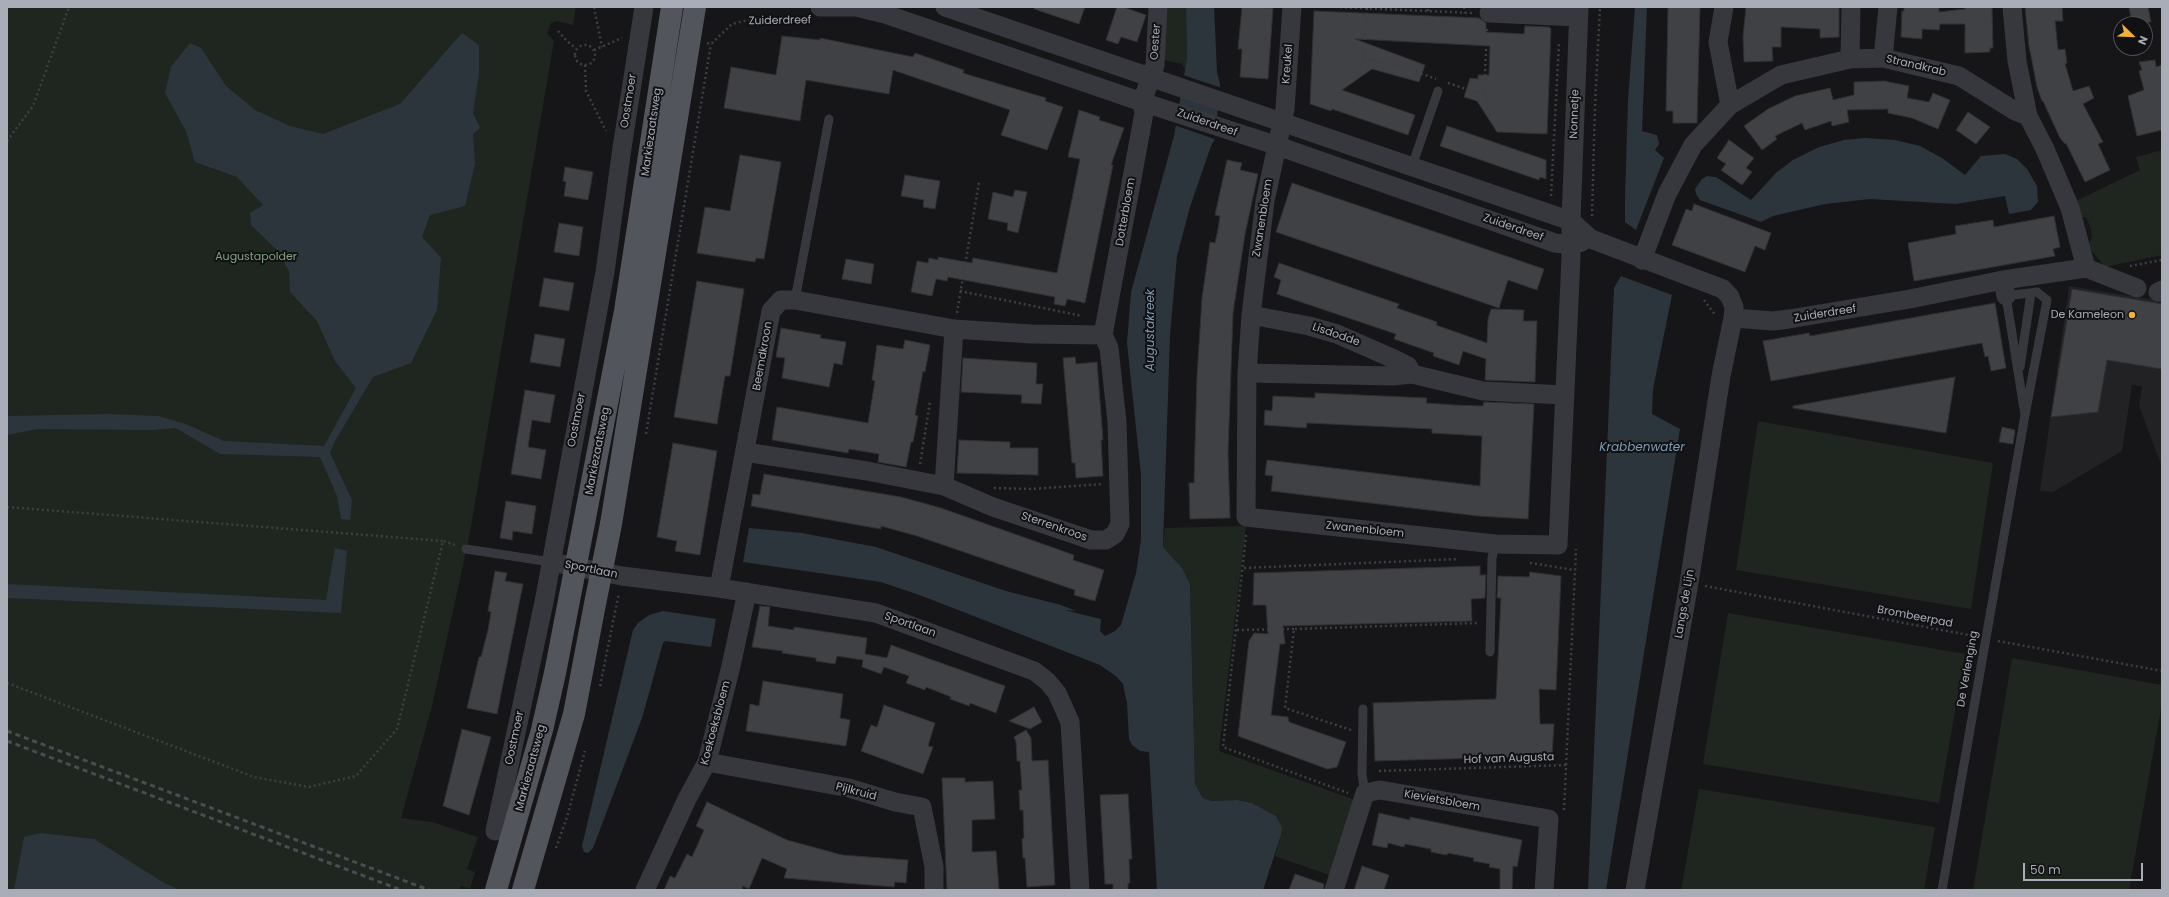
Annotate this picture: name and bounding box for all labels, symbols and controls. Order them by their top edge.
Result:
street label: Zuiderdreef [748,14,812,28]
north arrow [2113,16,2153,56]
street label: Oester [1148,24,1164,60]
text: N [2134,33,2152,47]
street label: Kreukel [1280,44,1296,84]
street label: Strandkrab [1885,53,1947,79]
street label: Oostmoer [618,73,640,129]
street label: Markiezaatsweg [639,87,665,177]
street label: Nonnetje [1568,89,1582,139]
street label: Zuiderdreef [1175,107,1239,139]
street label: Dotterbloem [1114,177,1138,247]
street label: Zwanenbloem [1250,178,1276,258]
street label: Zuiderdreef [1481,212,1545,244]
park label: Augustapolder [215,250,297,264]
water label: Augustakreek [1144,289,1158,371]
street label: Zuiderdreef [1793,303,1857,325]
place label: De Kameleon [2051,308,2124,322]
marker: De Kameleon [2127,310,2137,320]
street label: Beemdkroon [750,320,776,392]
street label: Lisdodde [1311,321,1361,349]
street label: Oostmoer [565,392,589,448]
street label: Markiezaatsweg [583,406,613,496]
water label: Krabbenwater [1599,441,1685,455]
street label: Sterrenkroos [1019,510,1089,544]
street label: Zwanenbloem [1325,519,1405,541]
street label: Sportlaan [563,558,619,582]
street label: Langs de Lijn [1672,569,1698,639]
street label: Brombeerpad [1876,603,1954,631]
street label: Sportlaan [883,610,937,640]
street label: De Verlenging [1955,630,1981,708]
street label: Koekoeksbloem [698,679,734,767]
street label: Oostmoer [503,710,527,766]
street label: Markiezaatsweg [513,723,549,813]
street label: Hof van Augusta [1463,751,1555,767]
street label: Pijlkruid [834,780,878,804]
street label: Kievietsbloem [1403,788,1481,814]
scale bar [2025,855,2145,881]
text: 50 m [2030,861,2061,878]

